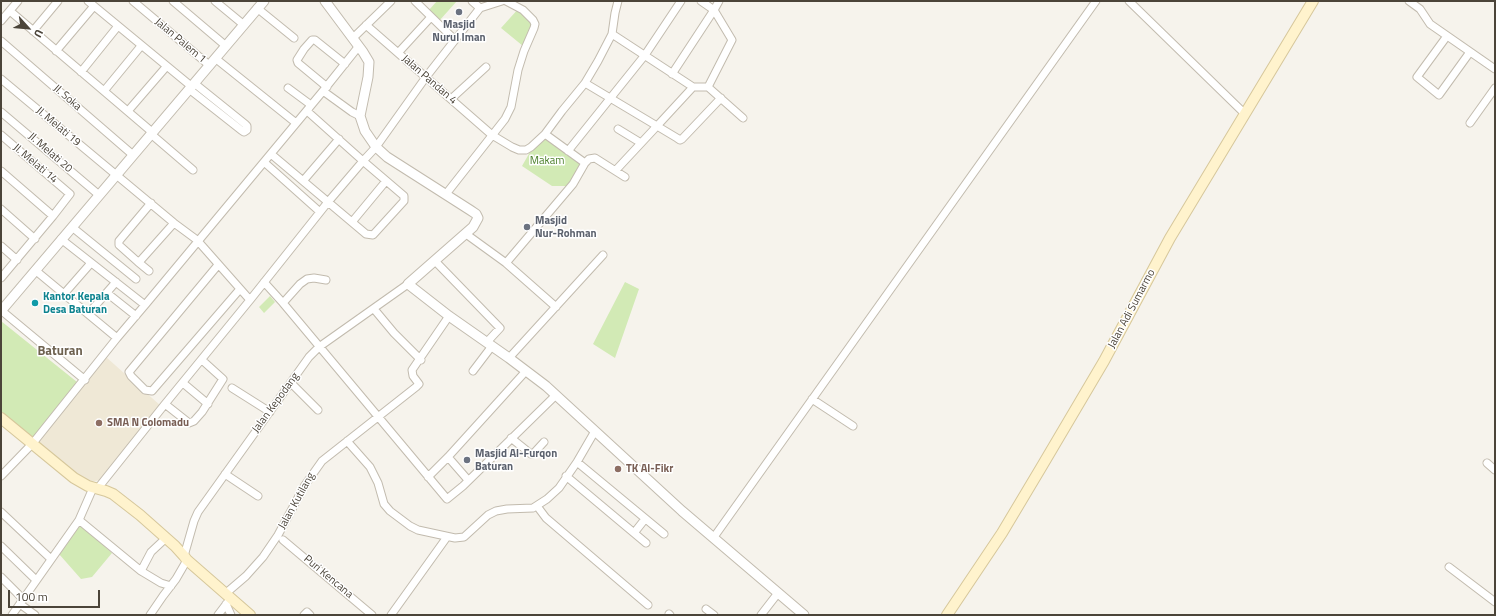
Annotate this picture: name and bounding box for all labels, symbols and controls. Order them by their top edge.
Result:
marker: Masjid Nurul Iman [454,7,464,17]
north arrow [8,8,48,48]
street label: Jalan Palem 1 [152,16,208,66]
place label: Masjid Nurul Iman [432,18,486,44]
text: U [30,27,47,40]
street label: Jalan Pandan 4 [399,52,459,108]
street label: Jl. Soka [50,82,84,114]
street label: Jl. Melati 19 [33,104,83,150]
street label: Jl. Melati 20 [25,130,75,176]
street label: Jl. Melati 14 [10,141,60,187]
park label: Makam [530,154,564,168]
place label: Masjid Nur-Rohman [535,214,597,240]
marker: Masjid Nur-Rohman [522,222,532,232]
street label: Jalan Adi Sumarmo [1106,267,1158,351]
place label: Kantor Kepala Desa Baturan [43,290,110,316]
marker: Kantor Kepala Desa Baturan [30,298,40,308]
district label: Baturan [37,344,83,360]
street label: Jalan Kepodang [250,370,302,436]
place label: SMA N Colomadu [107,416,189,430]
marker: SMA N Colomadu [94,418,104,428]
place label: Masjid Al-Furqon Baturan [475,447,557,473]
marker: Masjid Al-Furqon Baturan [462,455,472,465]
place label: TK Al-Fikr [626,462,673,476]
marker: TK Al-Fikr [613,464,623,474]
street label: Jalan Kutilang [276,470,318,532]
street label: Puri Kencana [301,553,355,601]
scale bar [10,582,102,608]
text: 100 m [15,587,48,606]

